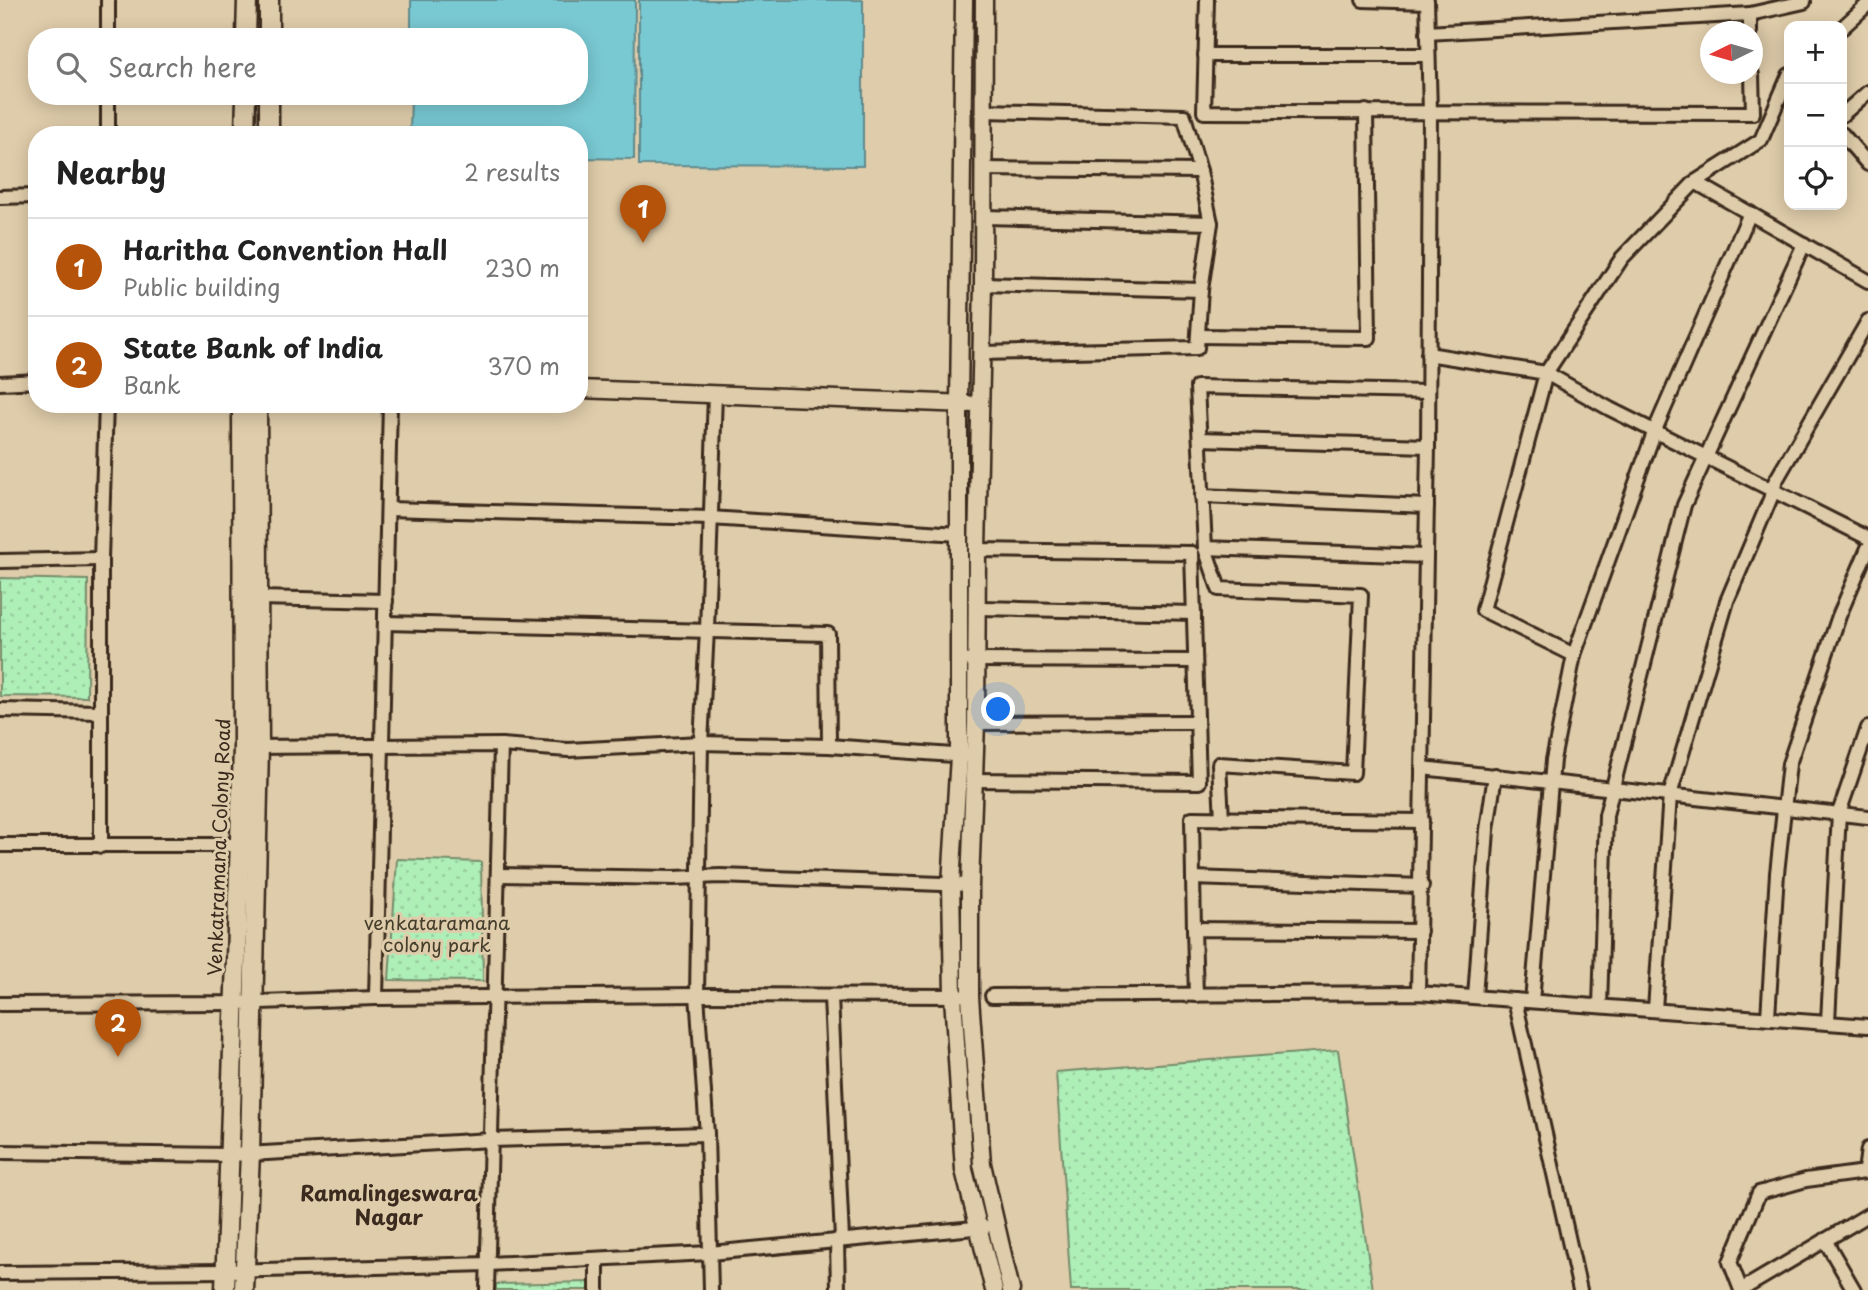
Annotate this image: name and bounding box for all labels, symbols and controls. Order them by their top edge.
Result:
north arrow [1700,21,1763,84]
map controls [1784,21,1847,210]
button: + [1784,21,1847,84]
search box [28,28,588,105]
text: Search here [108,47,257,86]
icon: search [52,48,90,86]
button: − [1784,84,1847,147]
button: locate [1784,147,1847,210]
text: Nearby [56,149,166,194]
text: 2 results [464,154,560,189]
pin: 1 [620,185,666,243]
text: Haritha Convention Hall [123,230,447,269]
text: 1 [74,250,85,285]
text: 230 m [485,250,560,285]
text: Public building [123,269,280,304]
text: State Bank of India [123,328,383,367]
text: 2 [71,348,87,383]
text: 370 m [487,348,560,383]
text: Bank [123,367,181,402]
your location [981,692,1015,726]
street label: Venkatramana Colony Road [200,718,236,976]
park label: venkataramana colony park [364,908,510,958]
pin: 2 [95,999,141,1057]
district label: Ramalingeswara Nagar [300,1176,478,1232]

